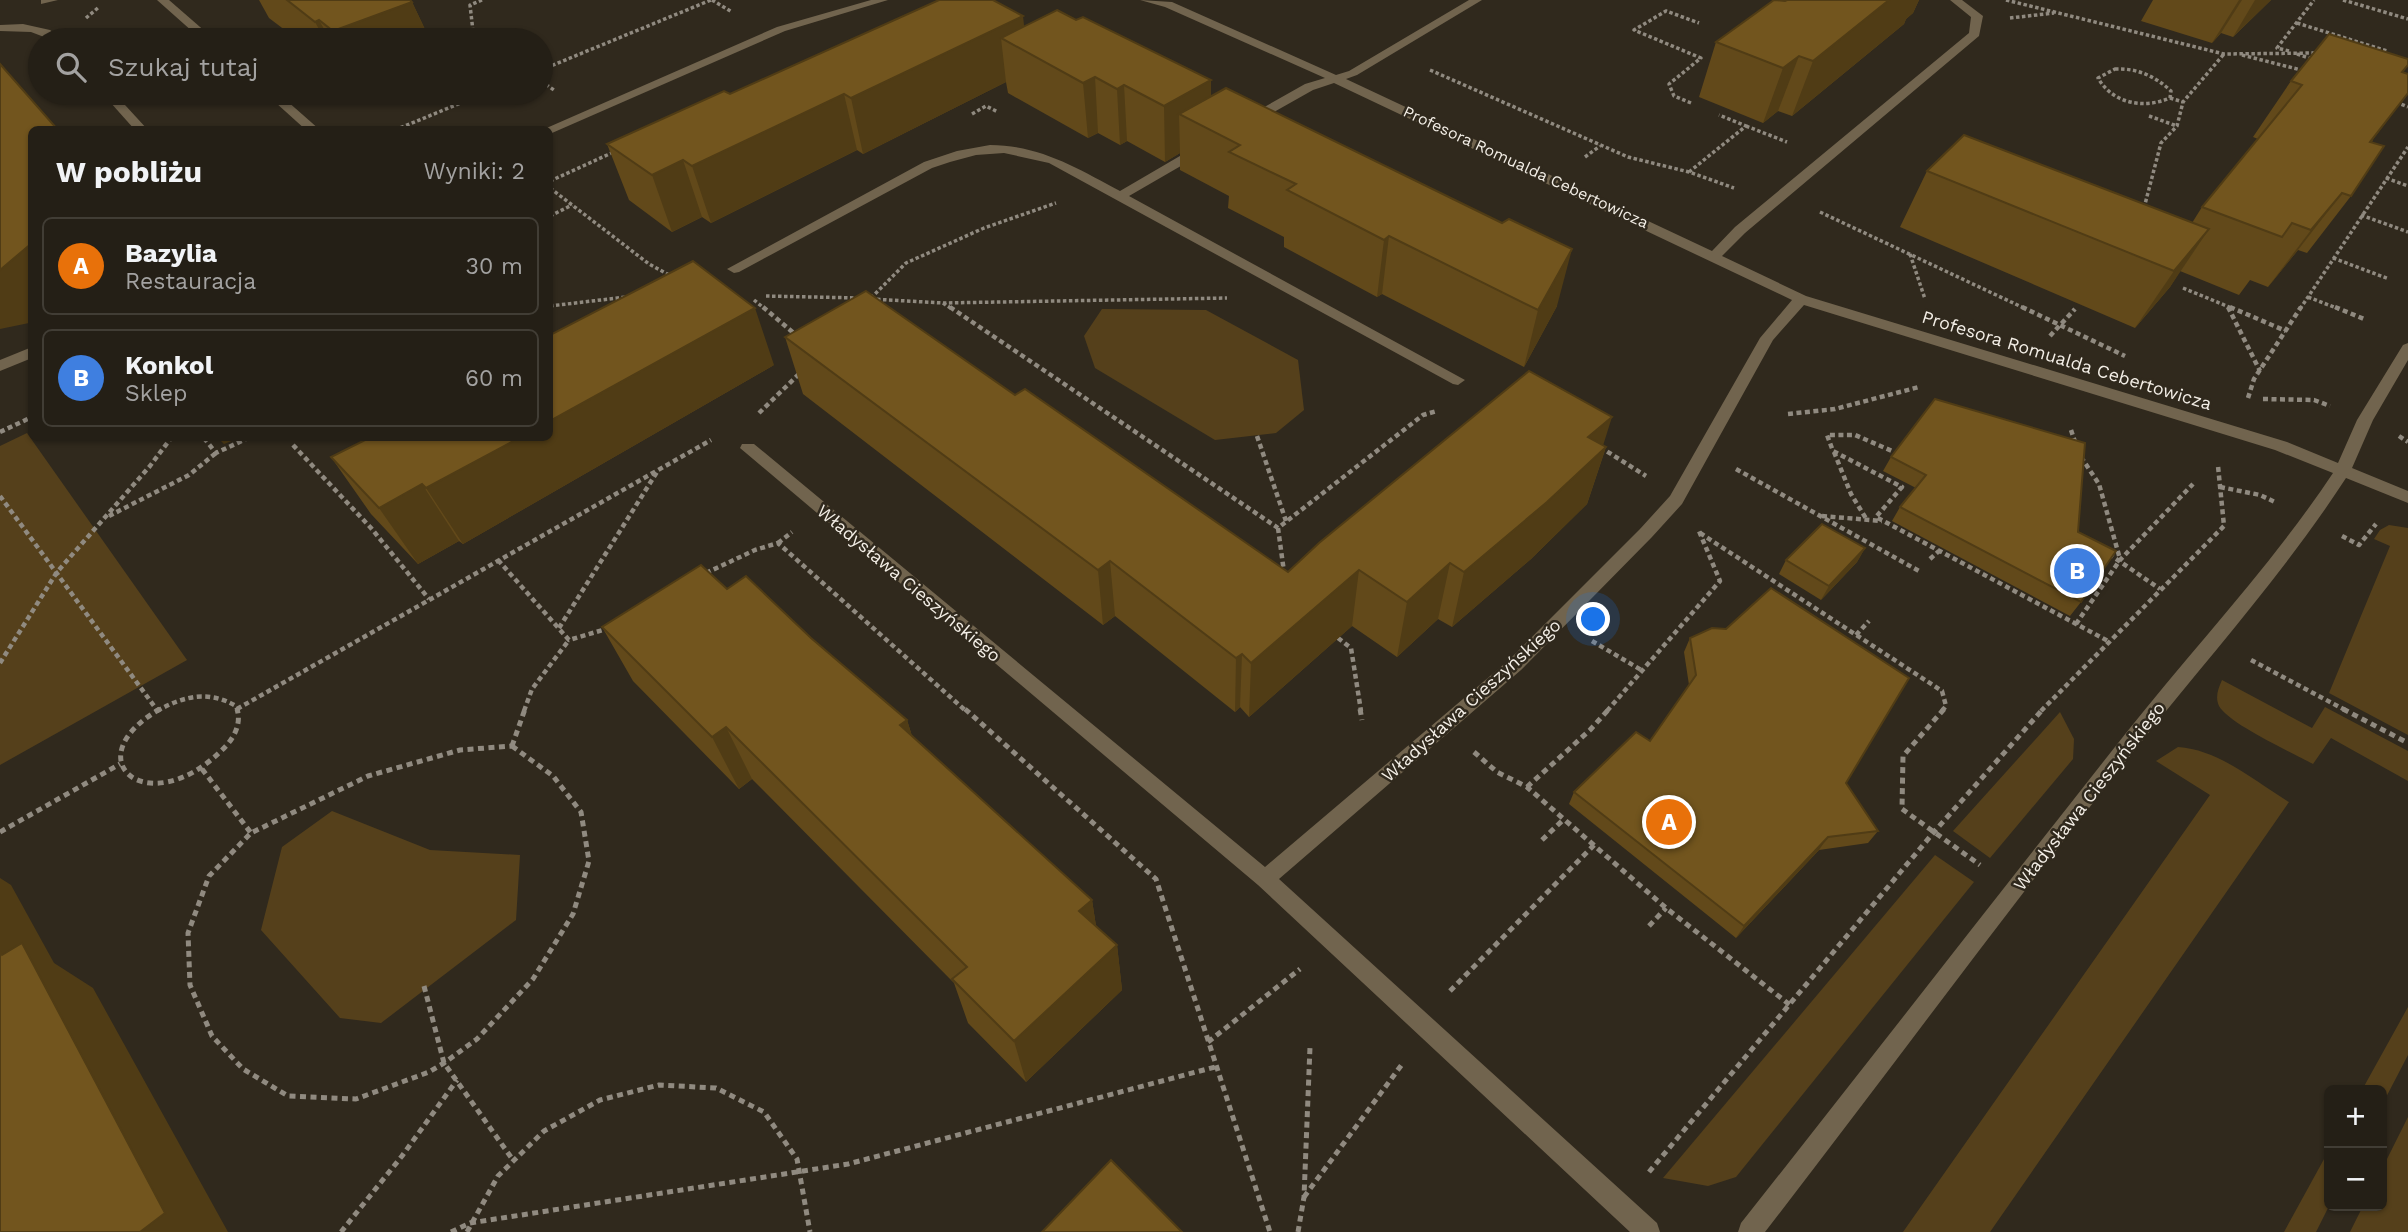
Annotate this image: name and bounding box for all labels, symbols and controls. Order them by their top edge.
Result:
search box [28,28,553,105]
icon: search [52,48,90,86]
text: Szukaj tutaj [108,52,258,82]
street label: Profesora Romualda Cebertowicza [1400,102,1652,232]
text: W pobliżu [56,154,202,189]
text: Wyniki: 2 [423,158,525,185]
text: Bazylia [125,238,217,268]
text: A [73,253,89,280]
text: 30 m [466,253,523,280]
text: Restauracja [125,268,256,295]
street label: Profesora Romualda Cebertowicza [1920,306,2214,414]
text: Konkol [125,350,213,380]
text: B [73,365,89,392]
text: 60 m [465,365,523,392]
text: Sklep [125,380,188,407]
street label: Władysława Cieszyńskiego [813,500,1005,666]
pin: B [2054,545,2100,597]
your location [1576,602,1610,636]
street label: Władysława Cieszyńskiego [1377,614,1565,786]
street label: Władysława Cieszyńskiego [2009,698,2169,894]
pin: A [1646,796,1692,848]
map controls [2324,1085,2387,1211]
button: + [2324,1085,2387,1148]
button: − [2324,1148,2387,1211]

